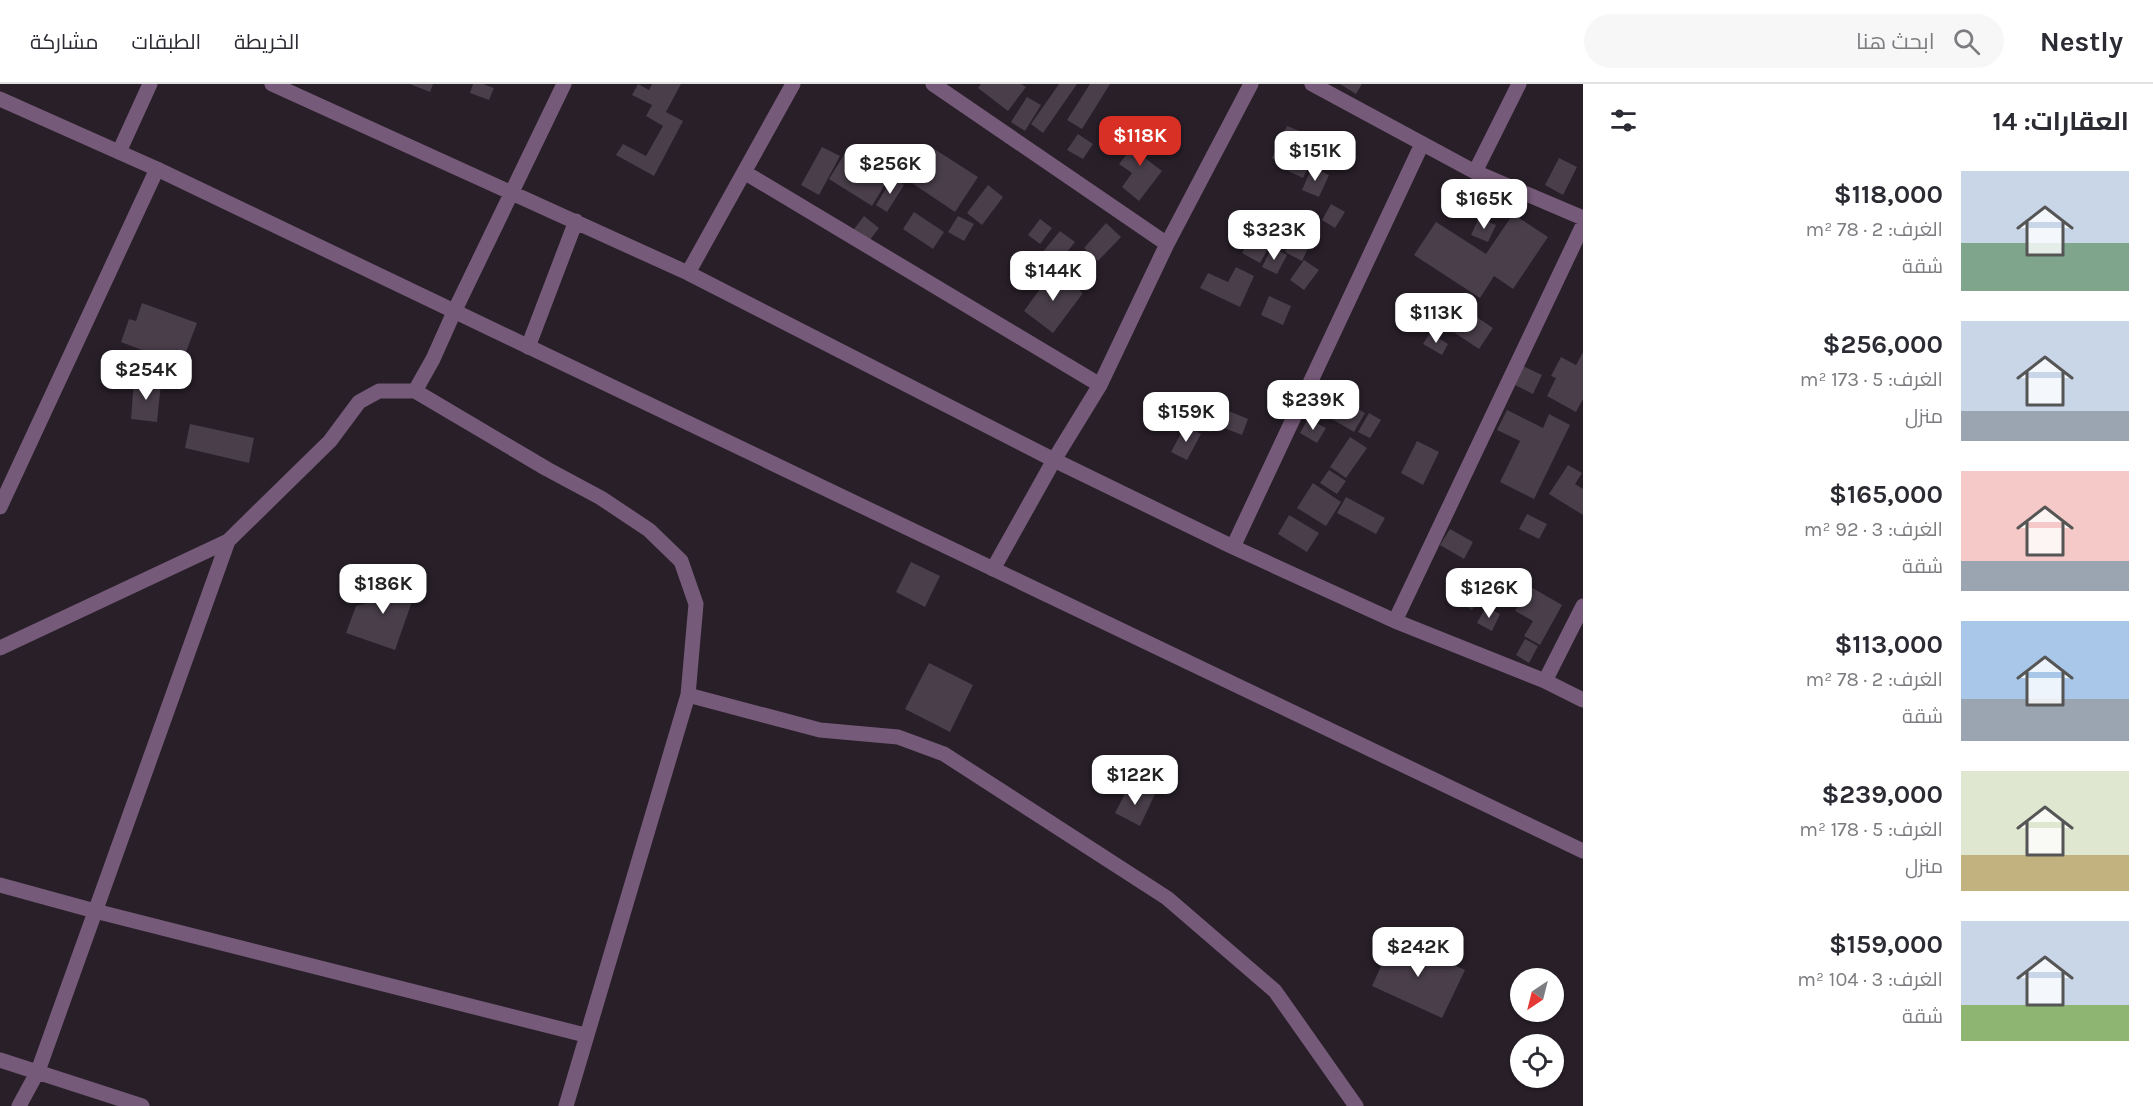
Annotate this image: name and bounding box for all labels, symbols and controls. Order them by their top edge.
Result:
search box [1584,14,2004,68]
icon: search [1950,25,1983,58]
text: Nestly [2040,25,2123,58]
text: ابحث هنا [1856,29,1935,55]
text: مشاركة [30,30,99,54]
text: الطبقات [132,30,201,54]
text: الخريطة [234,30,300,54]
icon: filters [1607,104,1640,137]
text: العقارات: 14 [1993,106,2129,137]
pin: $118K [1098,116,1182,167]
text: $118K [1113,124,1167,147]
pin: $151K [1273,131,1357,182]
text: $151K [1289,139,1341,162]
pin: $256K [848,144,932,195]
text: $256K [859,152,921,175]
pin: $165K [1442,179,1526,230]
text: $118,000 [1834,179,1943,210]
text: $165K [1455,187,1513,210]
icon: home [2009,195,2081,267]
pin: $323K [1232,210,1316,261]
text: $323K [1242,218,1306,241]
text: الغرف: 2 · 78 m² [1806,218,1943,241]
pin: $144K [1011,251,1095,302]
text: شقة [1902,255,1943,278]
text: $144K [1024,259,1082,282]
pin: $113K [1394,293,1478,344]
text: $113K [1409,301,1463,324]
text: $256,000 [1823,329,1943,360]
icon: home [2009,345,2081,417]
pin: $254K [104,350,188,401]
text: $254K [115,358,177,381]
text: الغرف: 5 · 173 m² [1800,368,1943,391]
pin: $239K [1271,380,1355,431]
text: $239K [1281,388,1345,411]
pin: $159K [1144,392,1228,443]
text: $159K [1157,400,1215,423]
text: منزل [1905,405,1943,428]
text: $165,000 [1829,479,1943,510]
icon: home [2009,495,2081,567]
text: الغرف: 3 · 92 m² [1804,518,1943,541]
text: شقة [1902,555,1943,578]
pin: $186K [341,564,425,615]
pin: $126K [1447,568,1531,619]
text: $186K [353,572,413,595]
text: $126K [1460,576,1518,599]
text: $113,000 [1834,629,1943,660]
icon: home [2009,645,2081,717]
text: الغرف: 2 · 78 m² [1806,668,1943,691]
text: شقة [1902,705,1943,728]
pin: $122K [1093,755,1177,806]
text: $122K [1106,763,1164,786]
text: $239,000 [1821,779,1943,810]
icon: home [2009,795,2081,867]
text: الغرف: 5 · 178 m² [1799,818,1943,841]
text: منزل [1905,855,1943,878]
pin: $242K [1376,927,1460,978]
text: $159,000 [1829,929,1943,960]
text: $242K [1387,935,1449,958]
icon: home [2009,945,2081,1017]
north arrow [1510,968,1564,1022]
map controls [1510,968,1564,1088]
text: الغرف: 3 · 104 m² [1797,968,1943,991]
text: شقة [1902,1005,1943,1028]
button: locate [1510,1034,1564,1088]

